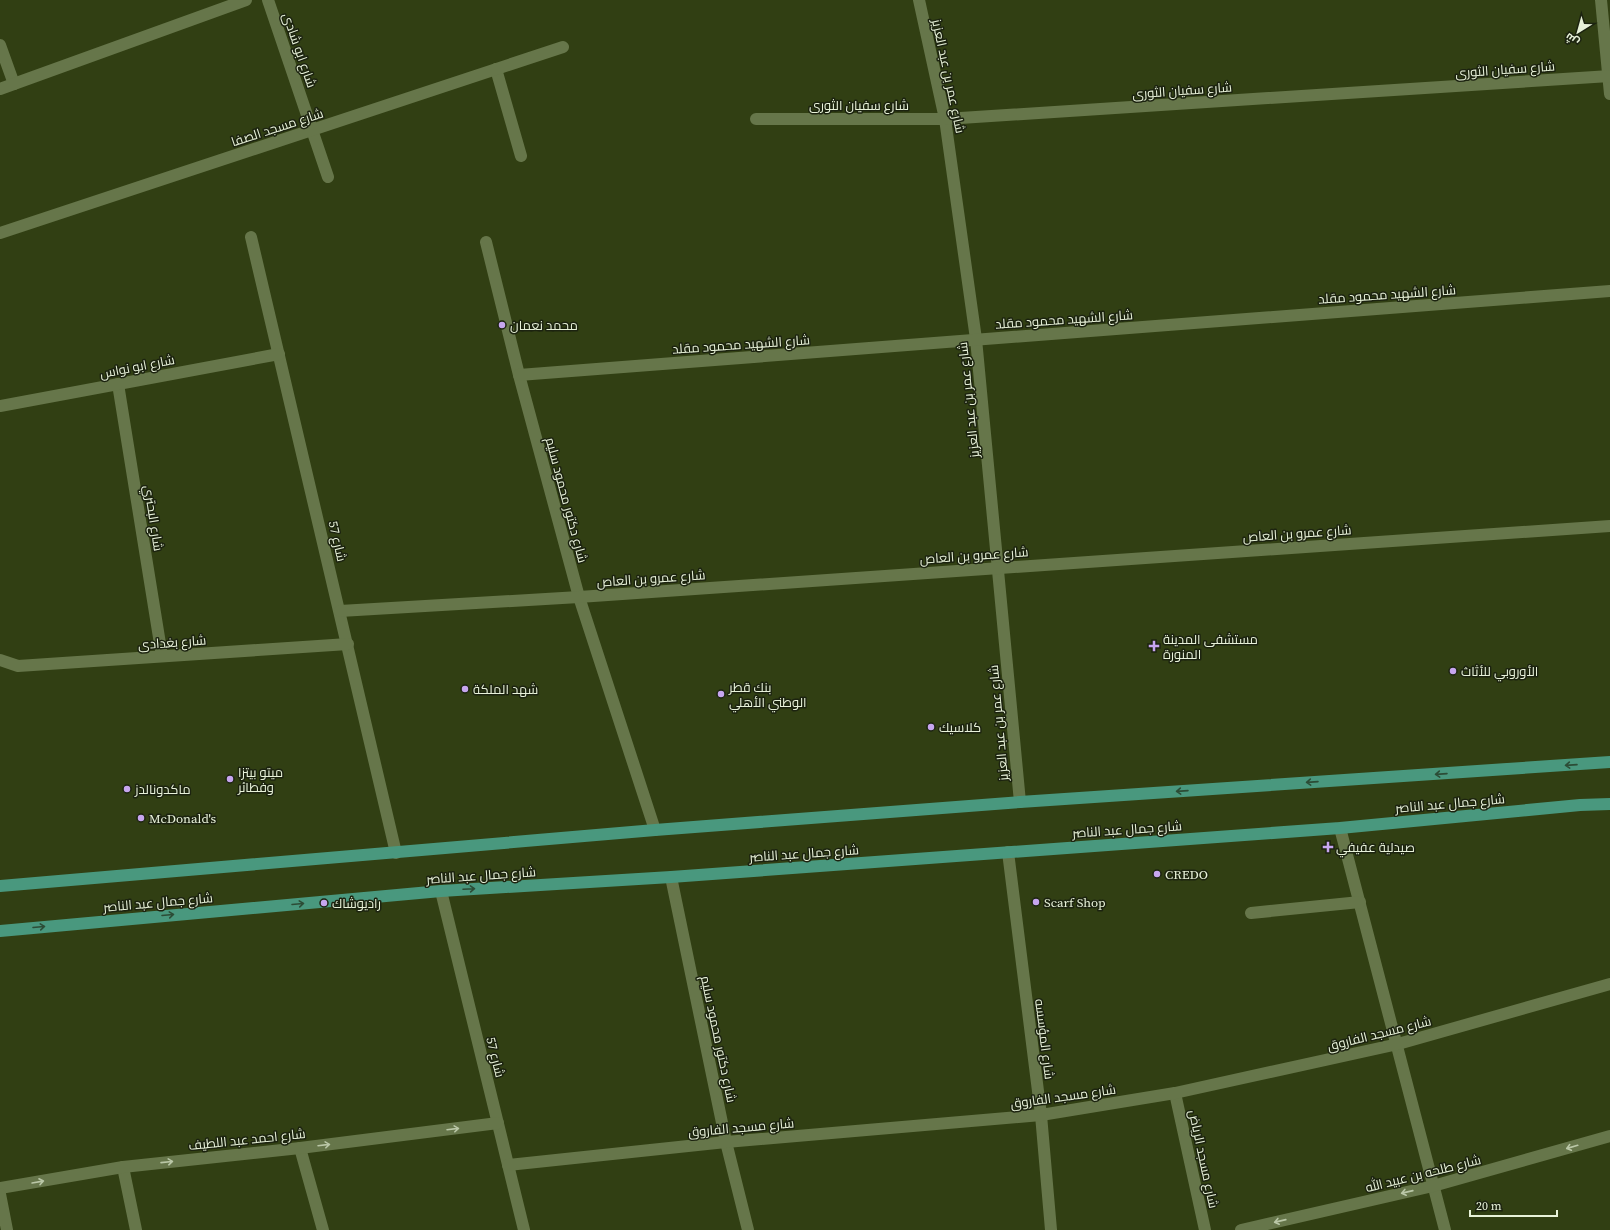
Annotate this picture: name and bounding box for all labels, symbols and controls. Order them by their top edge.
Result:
street label: شارع ابو شادى [279,10,320,90]
north arrow [1558,12,1598,52]
street label: شارع عمر بن عبد العزيز [928,16,969,135]
text: ش [1562,29,1582,50]
street label: شارع سفيان الثورى [1455,58,1556,81]
street label: شارع سفيان الثورى [1132,79,1233,102]
street label: شارع سفيان الثورى [809,97,909,114]
street label: شارع مسجد الصفا [229,105,325,150]
street label: شارع الشهيد محمود مقلد [1317,281,1457,308]
street label: شارع الشهيد محمود مقلد [994,306,1134,333]
place label: محمد نعمان [510,317,578,334]
marker: محمد نعمان [497,320,507,330]
street label: شارع الشهيد محمود مقلد [671,331,811,358]
street label: شارع عمر بن عبد العزيز [954,341,983,460]
street label: شارع ابو نواس [98,351,176,382]
street label: شارع دكتور محمود سليم [541,435,591,565]
street label: شارع البحتري [138,484,167,552]
street label: شارع 57 [325,519,350,563]
street label: شارع عمرو بن العاص [1242,521,1352,546]
street label: شارع عمرو بن العاص [919,543,1029,568]
street label: شارع عمرو بن العاص [596,566,706,591]
place label: مستشفى المدينة المنورة [1163,631,1258,663]
street label: شارع بغدادى [137,632,207,653]
marker: مستشفى المدينة المنورة [1148,640,1160,652]
place label: الأوروبي للأثاث [1461,663,1538,682]
street label: شارع عمر بن عبد العزيز [985,664,1012,783]
marker: الأوروبي للأثاث [1448,666,1458,676]
place label: بنك قطر الوطني الأهلي [728,679,807,713]
place label: شهد الملكة [473,681,538,698]
marker: شهد الملكة [460,684,470,694]
marker: بنك قطر الوطني الأهلي [716,689,726,699]
place label: كلاسيك [939,719,981,736]
marker: كلاسيك [926,722,936,732]
one-way arrow [1565,761,1578,768]
place label: ميتو بيتزا وفطائر [237,764,283,796]
one-way arrow [1435,770,1448,777]
marker: ميتو بيتزا وفطائر [225,774,235,784]
one-way arrow [1306,779,1319,786]
place label: ماكدونالدز [134,781,191,798]
marker: ماكدونالدز [122,784,132,794]
one-way arrow [1176,787,1189,794]
street label: شارع جمال عبد الناصر [1393,790,1506,817]
place label: McDonald's [149,810,216,827]
marker: McDonald's [136,813,146,823]
street label: شارع جمال عبد الناصر [1071,817,1183,842]
place label: صيدلية عفيفي [1336,839,1415,858]
street label: شارع جمال عبد الناصر [748,841,860,866]
marker: صيدلية عفيفي [1323,842,1333,852]
street label: شارع جمال عبد الناصر [425,863,537,888]
place label: CREDO [1165,866,1208,883]
marker: CREDO [1152,869,1162,879]
one-way arrow [462,885,475,893]
street label: شارع جمال عبد الناصر [101,889,214,916]
place label: Scarf Shop [1044,894,1106,911]
place label: راديوشاك [332,895,381,912]
marker: Scarf Shop [1031,897,1041,907]
marker: راديوشاك [319,898,329,908]
one-way arrow [291,900,304,907]
one-way arrow [161,912,174,919]
one-way arrow [32,923,45,931]
street label: شارع دكتور محمود سليم [696,974,740,1104]
street label: شارع المؤسسه [1031,998,1058,1080]
street label: شارع مسجد الفاروق [1325,1012,1433,1055]
street label: شارع 57 [482,1035,509,1079]
street label: شارع مسجد الفاروق [1009,1081,1117,1112]
street label: شارع مسجد الرياض [1185,1108,1222,1210]
street label: شارع مسجد الفاروق [687,1114,795,1141]
street label: شارع احمد عبد اللطيف [188,1125,306,1154]
one-way arrow [446,1125,459,1132]
one-way arrow [317,1141,330,1149]
one-way arrow [1566,1144,1579,1151]
street label: شارع طلحه بن عبيد الله [1364,1151,1483,1196]
one-way arrow [160,1159,173,1166]
one-way arrow [32,1178,45,1186]
one-way arrow [1400,1189,1413,1197]
scale bar [1470,1192,1557,1218]
text: 20 m [1476,1198,1502,1214]
one-way arrow [1274,1218,1287,1226]

